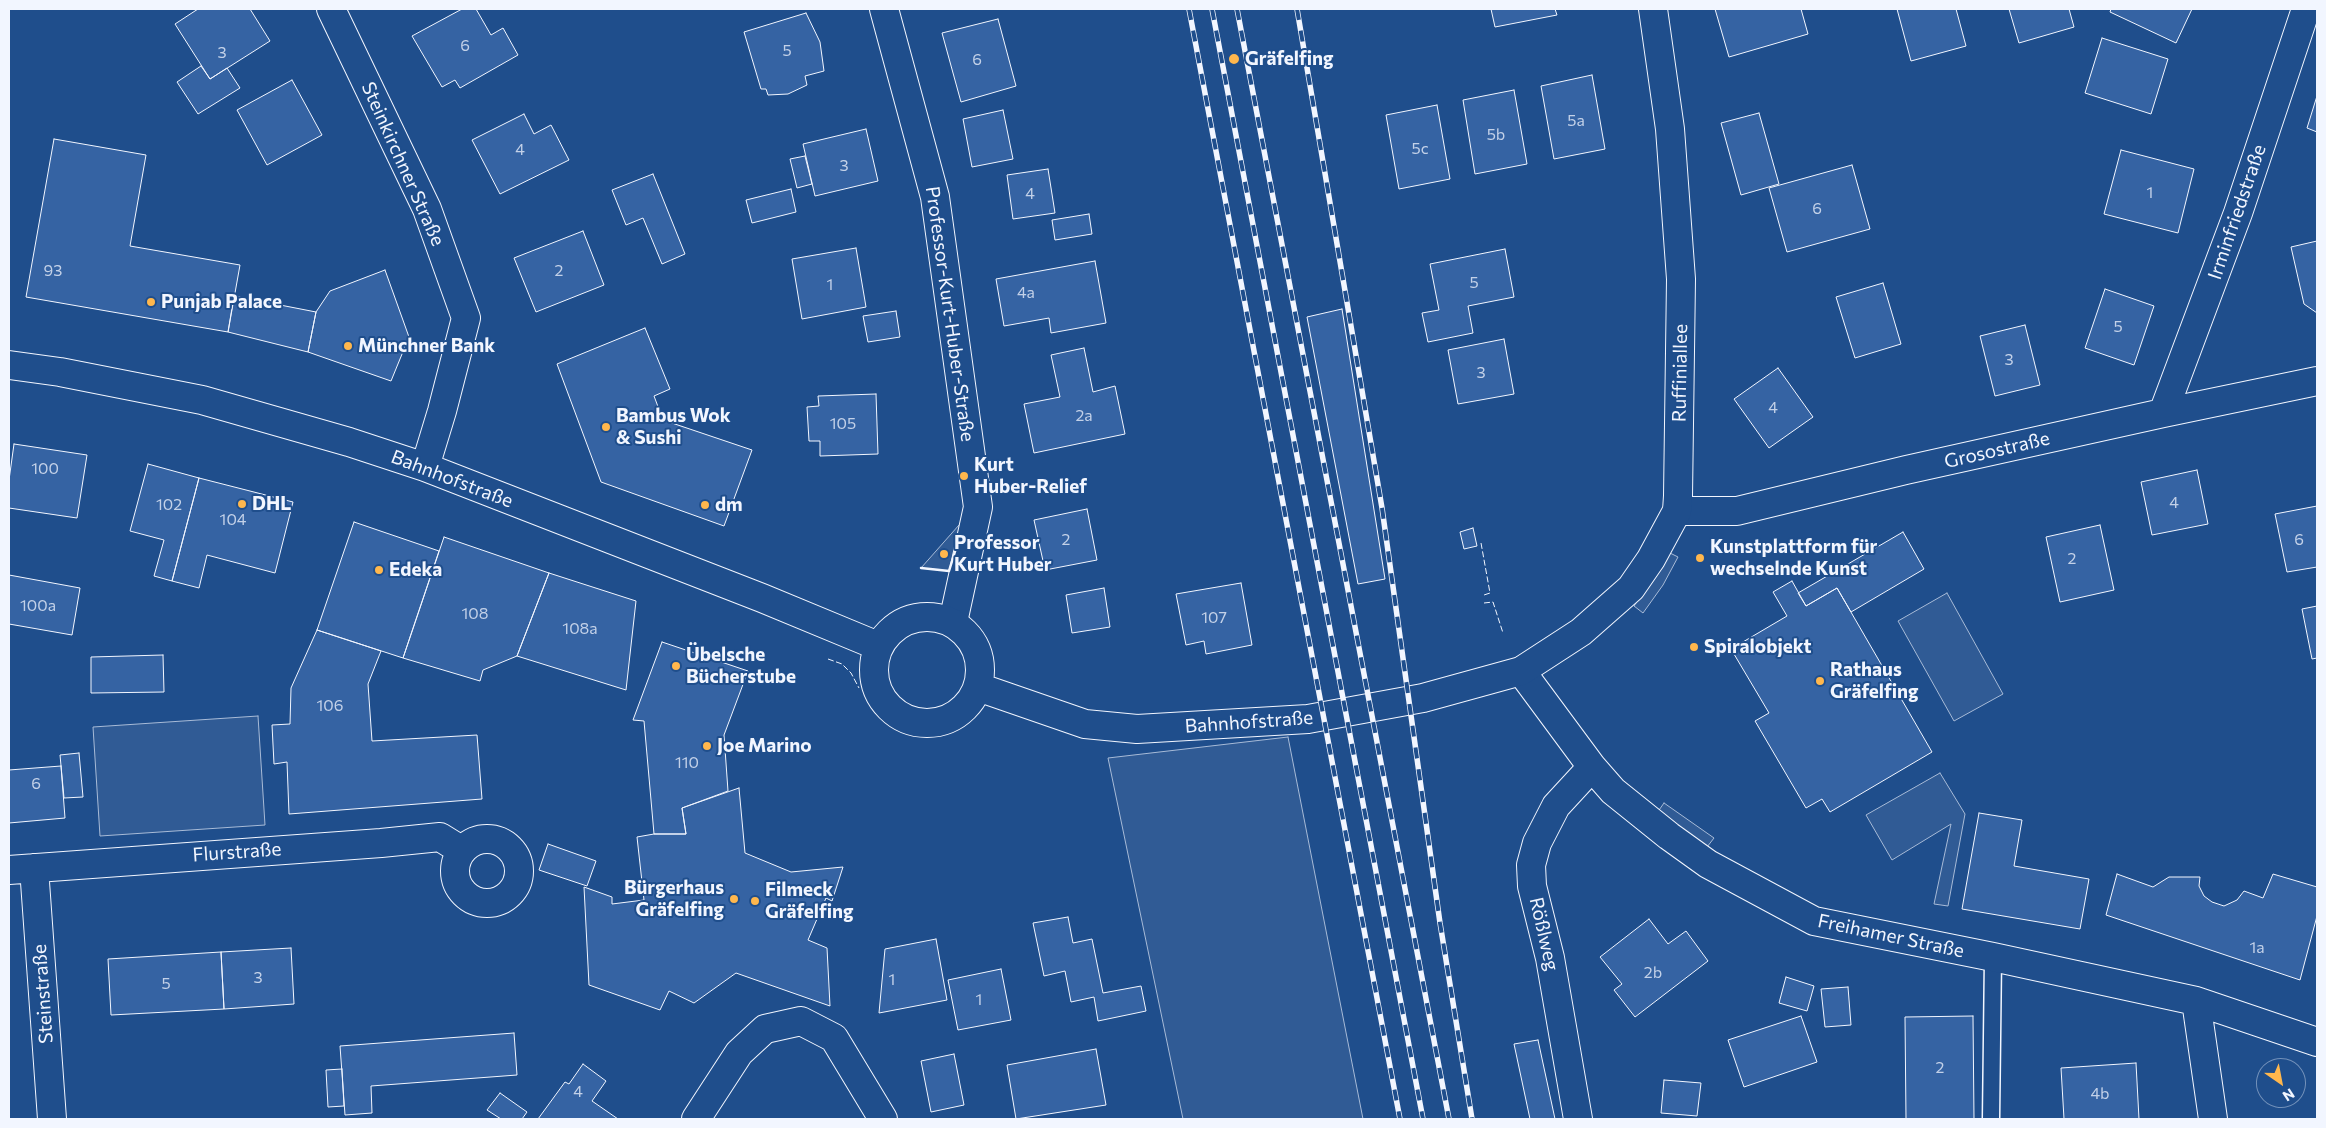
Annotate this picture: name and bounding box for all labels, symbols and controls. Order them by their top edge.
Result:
house number: 6 [460,36,470,56]
house number: 5 [782,41,792,61]
house number: 3 [217,43,227,63]
place label: Gräfelfing [1245,48,1334,70]
house number: 6 [972,50,982,70]
marker: Gräfelfing [1227,52,1241,66]
street label: Steinkirchner Straße [357,79,449,249]
house number: 5a [1567,111,1585,131]
house number: 5b [1487,125,1505,145]
house number: 5c [1411,139,1429,159]
house number: 4 [515,140,525,160]
street label: Irminfriedstraße [2203,141,2271,283]
house number: 3 [839,156,849,176]
house number: 1 [2147,183,2153,203]
house number: 4 [1025,184,1035,204]
street label: Professor-Kurt-Huber-Straße [921,185,979,443]
house number: 6 [1812,199,1822,219]
house number: 93 [44,261,62,281]
house number: 2 [555,261,563,281]
house number: 5 [1469,273,1479,293]
house number: 1 [827,275,833,295]
house number: 4a [1017,283,1035,303]
place label: Punjab Palace [161,291,282,313]
marker: Punjab Palace [145,296,157,308]
house number: 5 [2113,317,2123,337]
street label: Ruffiniallee [1668,324,1692,422]
place label: Münchner Bank [358,335,495,357]
marker: Münchner Bank [342,340,354,352]
house number: 3 [2004,350,2014,370]
house number: 3 [1476,363,1486,383]
house number: 4 [1768,398,1778,418]
place label: Bambus Wok & Sushi [616,405,731,449]
house number: 2a [1075,406,1093,426]
house number: 105 [830,414,856,434]
marker: Bambus Wok & Sushi [600,421,612,433]
street label: Grosostraße [1942,427,2052,473]
street label: Bahnhofstraße [388,445,516,513]
place label: Kurt Huber-Relief [974,454,1087,498]
house number: 100 [31,459,59,479]
marker: Kurt Huber-Relief [958,470,970,482]
place label: DHL [252,493,291,515]
house number: 4 [2169,493,2179,513]
place label: dm [715,494,743,516]
house number: 102 [156,495,182,515]
marker: DHL [236,498,248,510]
marker: dm [699,499,711,511]
house number: 104 [220,510,246,530]
house number: 2 [1062,530,1070,550]
house number: 6 [2294,530,2304,550]
place label: Professor Kurt Huber [954,532,1051,576]
place label: Kunstplattform für wechselnde Kunst [1710,536,1877,580]
marker: Professor Kurt Huber [938,548,950,560]
house number: 2 [2068,549,2076,569]
marker: Kunstplattform für wechselnde Kunst [1694,552,1706,564]
place label: Edeka [389,559,442,581]
marker: Edeka [373,564,385,576]
house number: 100a [20,596,56,616]
house number: 108 [462,604,488,624]
house number: 107 [1201,608,1227,628]
house number: 108a [562,619,598,639]
place label: Spiralobjekt [1704,636,1812,658]
marker: Spiralobjekt [1688,641,1700,653]
place label: Übelsche Bücherstube [686,644,796,688]
place label: Rathaus Gräfelfing [1830,659,1919,703]
marker: Übelsche Bücherstube [670,660,682,672]
marker: Rathaus Gräfelfing [1814,675,1826,687]
house number: 106 [317,696,343,716]
street label: Bahnhofstraße [1184,706,1314,738]
place label: Joe Marino [717,735,812,757]
marker: Joe Marino [701,740,713,752]
house number: 110 [675,753,699,773]
house number: 6 [31,774,41,794]
street label: Flurstraße [192,838,282,866]
place label: Bürgerhaus Gräfelfing [624,877,724,921]
place label: Filmeck Gräfelfing [765,879,854,923]
marker: Bürgerhaus Gräfelfing [728,893,740,905]
marker: Filmeck Gräfelfing [749,895,761,907]
street label: Rößlweg [1524,895,1564,973]
street label: Freihamer Straße [1816,909,1966,963]
house number: 1a [2249,938,2265,958]
street label: Steinstraße [28,943,58,1045]
house number: 2b [1644,963,1662,983]
house number: 3 [253,968,263,988]
house number: 1 [889,970,895,990]
house number: 5 [161,974,171,994]
house number: 1 [976,990,982,1010]
house number: 2 [1936,1058,1944,1078]
north arrow [2256,1058,2306,1108]
house number: 4 [573,1082,583,1102]
house number: 4b [2090,1084,2110,1104]
text: N [2280,1085,2298,1105]

